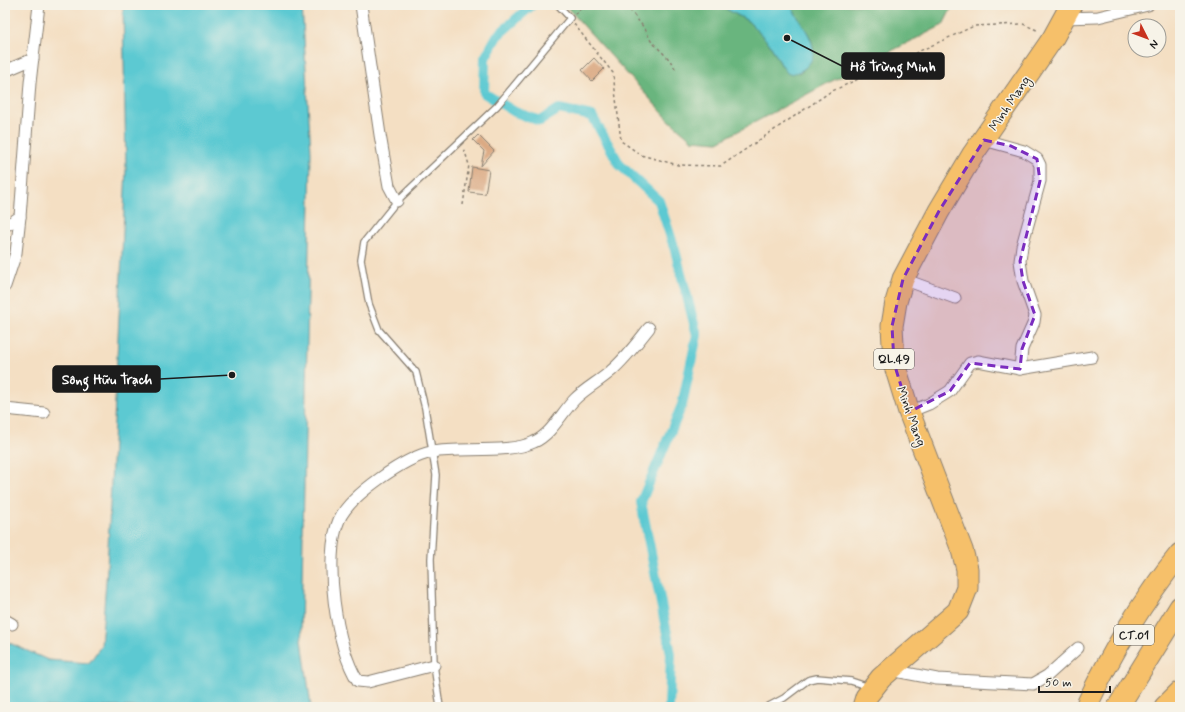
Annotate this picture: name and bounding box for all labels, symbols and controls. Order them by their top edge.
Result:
north arrow [1127,18,1167,58]
text: N [1146,37,1161,51]
callout: Hồ Trừng Minh [842,53,944,79]
text: Hồ Trừng Minh [850,58,936,79]
street label: Minh Mang [986,73,1036,135]
road number: QL.49 [874,349,914,369]
callout: Sông Hữu Trạch [53,366,160,392]
text: Sông Hữu Trạch [62,371,152,392]
street label: Minh Mang [891,384,929,450]
road number: CT.01 [1114,625,1154,645]
scale bar [1039,668,1110,694]
text: 50 m [1045,675,1072,691]

